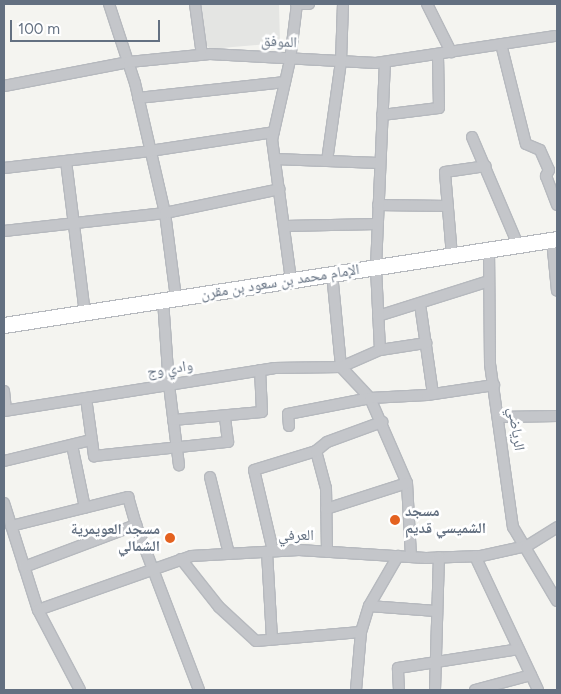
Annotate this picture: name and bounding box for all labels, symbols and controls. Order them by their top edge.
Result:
scale bar [12,10,162,42]
text: 100 m [18,20,60,38]
street label: الموفق [261,32,297,52]
street label: الإمام محمد بن سعود بن مقرن [199,261,361,303]
street label: وادي وج [146,356,194,382]
street label: الرياضي [504,406,528,452]
place label: مسجد الشميسي قديم [405,502,486,537]
marker: مسجد الشميسي قديم [389,514,401,526]
place label: مسجد العويمرية الشمالي [71,520,160,555]
street label: العرفي [278,527,314,545]
marker: مسجد العويمرية الشمالي [164,532,176,544]

